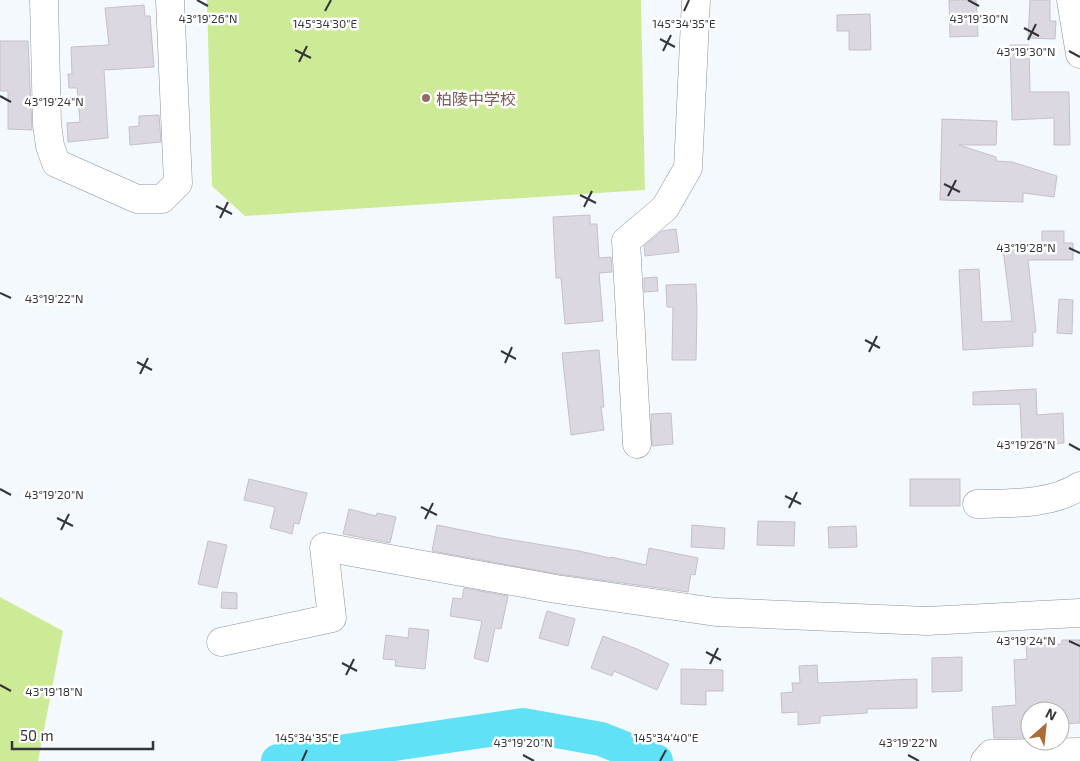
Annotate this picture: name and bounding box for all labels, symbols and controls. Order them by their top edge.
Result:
text: 43°19'26"N [179,11,237,25]
text: 43°19'30"N [949,11,1009,25]
text: 145°34'30"E [293,16,357,30]
text: 145°34'35"E [652,16,716,30]
text: 43°19'30"N [996,44,1056,58]
place label: 柏陵中学校 [436,89,516,108]
marker: 柏陵中学校 [420,92,432,104]
text: 43°19'24"N [24,94,84,108]
text: 43°19'28"N [996,240,1056,254]
text: 43°19'22"N [25,291,83,305]
text: 43°19'26"N [997,437,1055,451]
text: 43°19'20"N [24,487,84,501]
text: 43°19'24"N [996,633,1056,647]
text: 43°19'18"N [25,684,83,698]
north arrow [1020,701,1070,751]
text: N [1043,704,1059,724]
scale bar [12,718,154,750]
text: 50 m [20,726,54,744]
text: 145°34'35"E [275,730,339,744]
text: 145°34'40"E [634,730,699,744]
text: 43°19'20"N [493,735,553,749]
text: 43°19'22"N [879,735,937,749]

